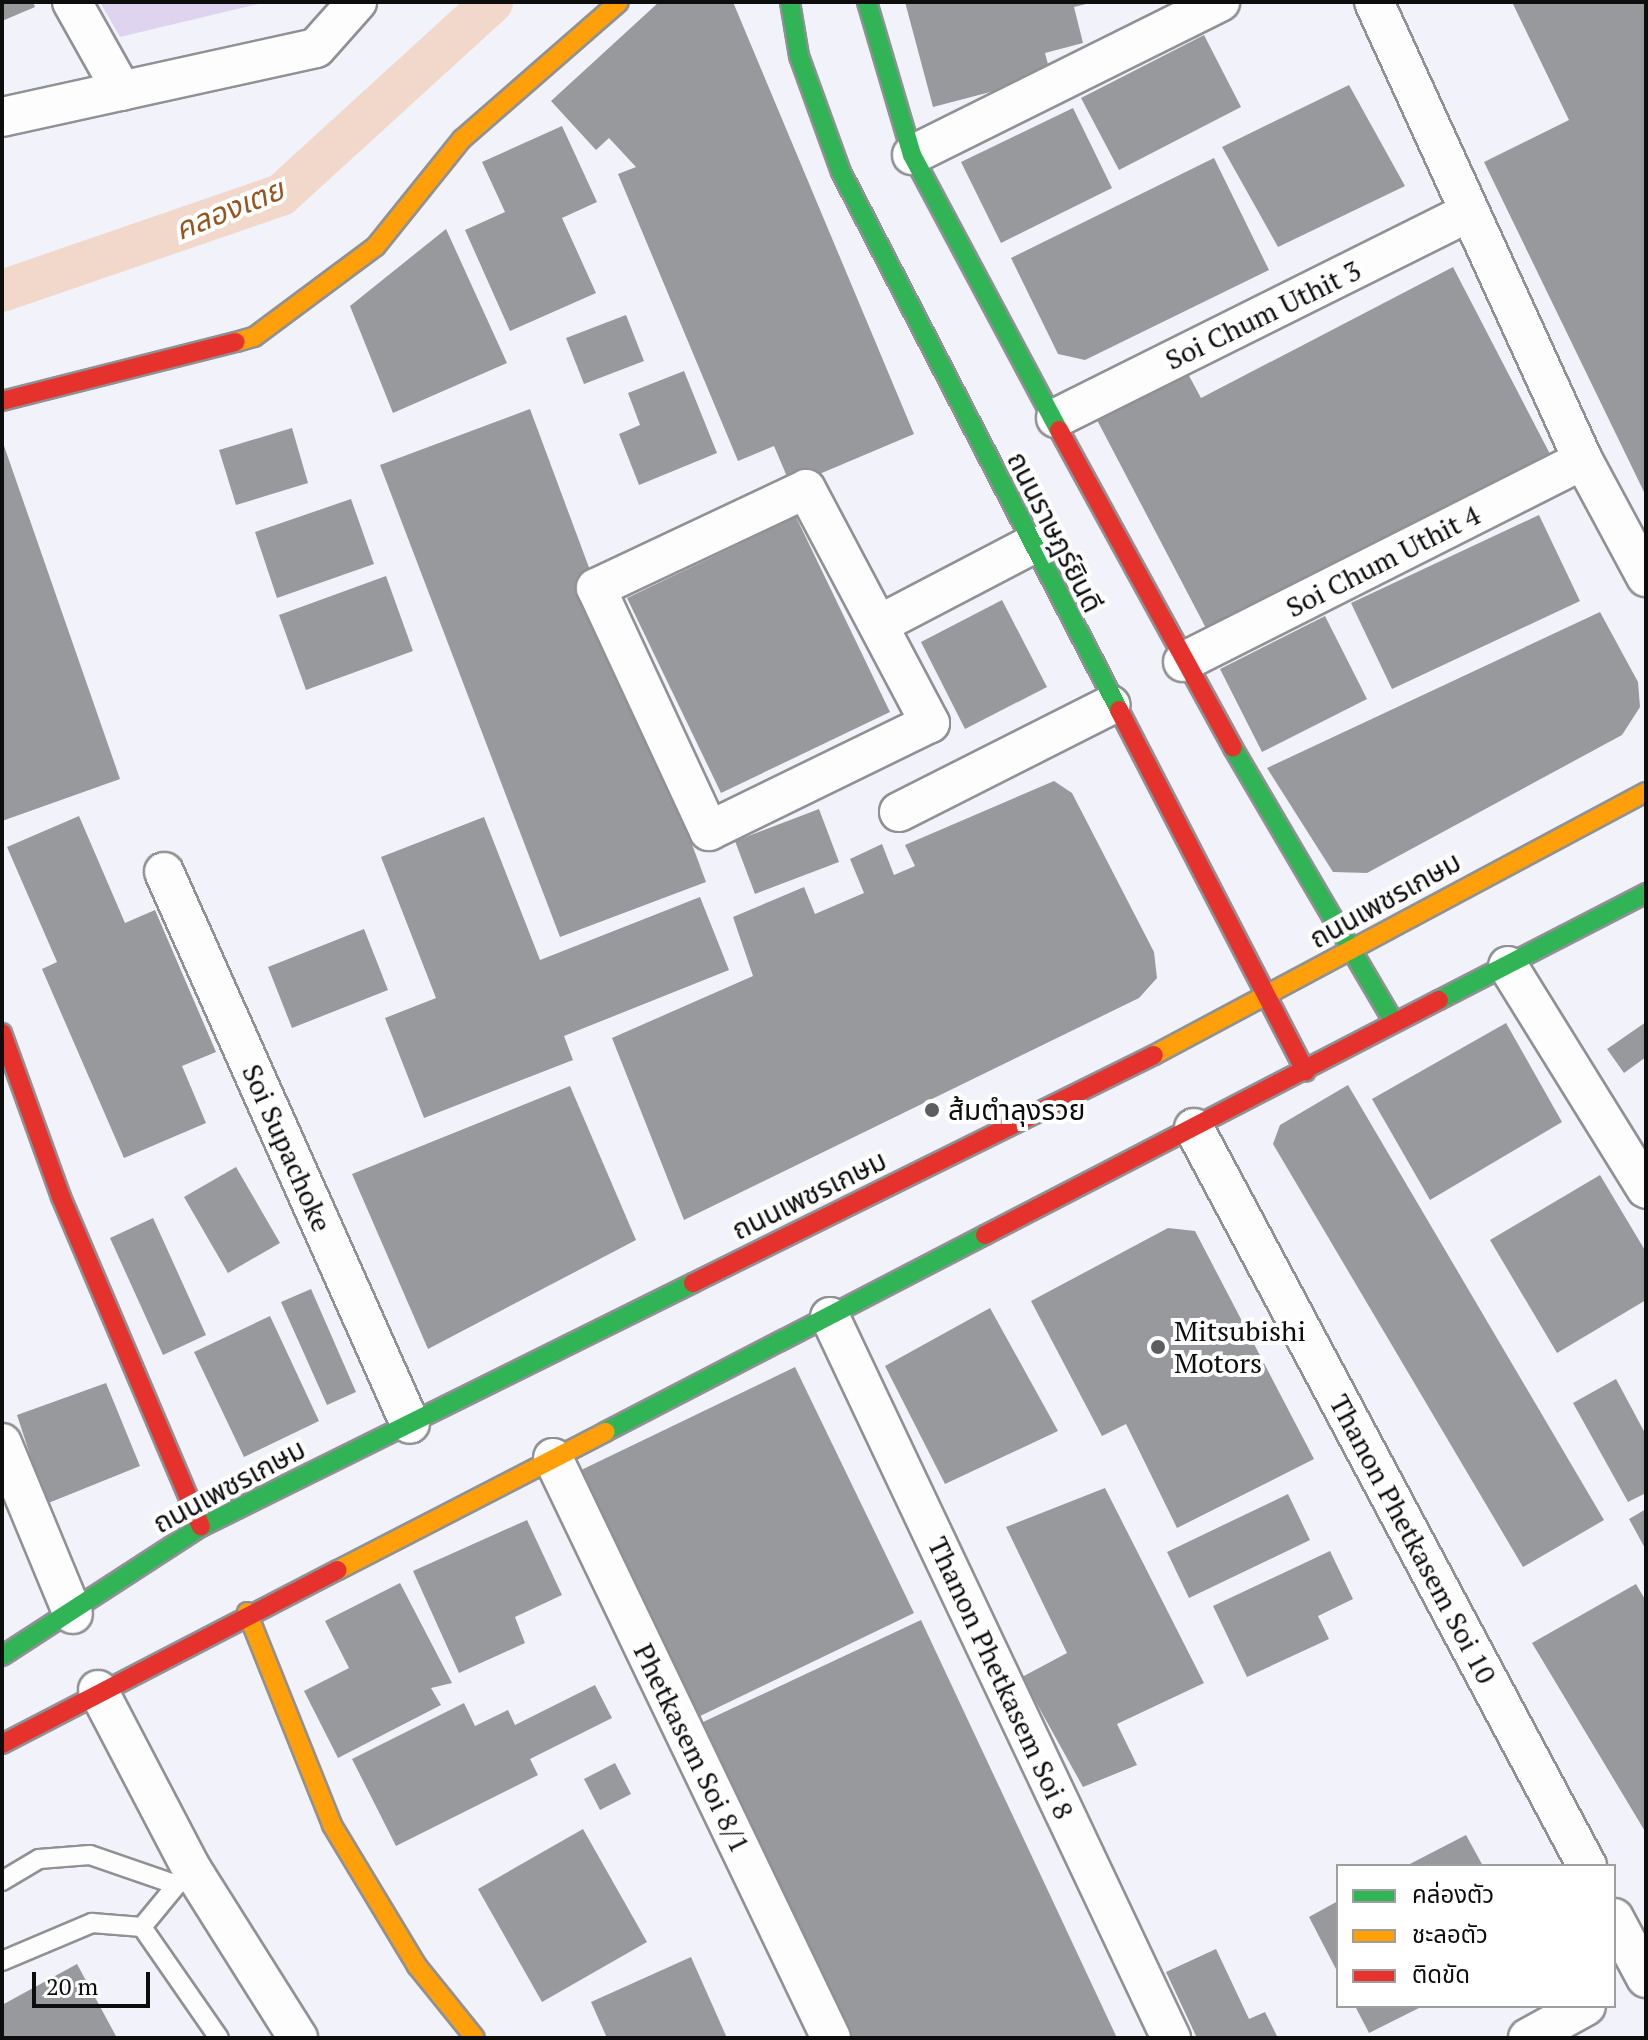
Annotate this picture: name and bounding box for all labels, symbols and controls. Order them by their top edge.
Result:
water label: คลองเตย [169,171,289,247]
street label: Soi Chum Uthit 3 [1160,253,1366,377]
street label: ถนนราษฎร์ยินดี [1000,446,1110,618]
street label: Soi Chum Uthit 4 [1280,498,1486,624]
street label: ถนนเพชรเกษม [1304,845,1466,955]
street label: Soi Supachoke [235,1059,339,1237]
place label: ส้มตำลุงรวย [948,1093,1085,1127]
marker: ส้มตำลุงรวย [923,1101,941,1119]
street label: ถนนเพชรเกษม [726,1143,892,1247]
place label: Mitsubishi Motors [1174,1314,1306,1380]
marker: Mitsubishi Motors [1149,1338,1167,1356]
street label: Thanon Phetkasem Soi 10 [1322,1389,1504,1689]
street label: ถนนเพชรเกษม [147,1432,311,1540]
street label: Thanon Phetkasem Soi 8 [921,1532,1081,1824]
street label: Phetkasem Soi 8/1 [627,1638,757,1858]
legend [1336,1864,1616,2008]
text: คล่องตัว [1412,1878,1494,1910]
text: ชะลอตัว [1412,1918,1488,1950]
scale bar [36,1956,154,2006]
text: ติดขัด [1412,1958,1470,1990]
text: 20 m [46,1970,98,2002]

